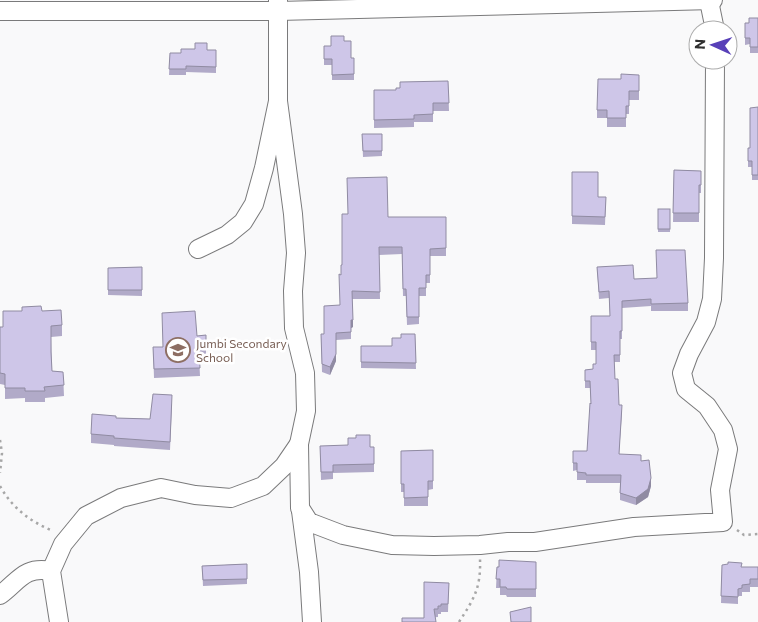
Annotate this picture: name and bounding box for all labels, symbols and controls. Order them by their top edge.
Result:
north arrow [688,20,738,70]
text: N [691,39,708,50]
place label: Jumbi Secondary School [196,336,287,364]
school or university icon: Jumbi Secondary School [165,337,191,363]

